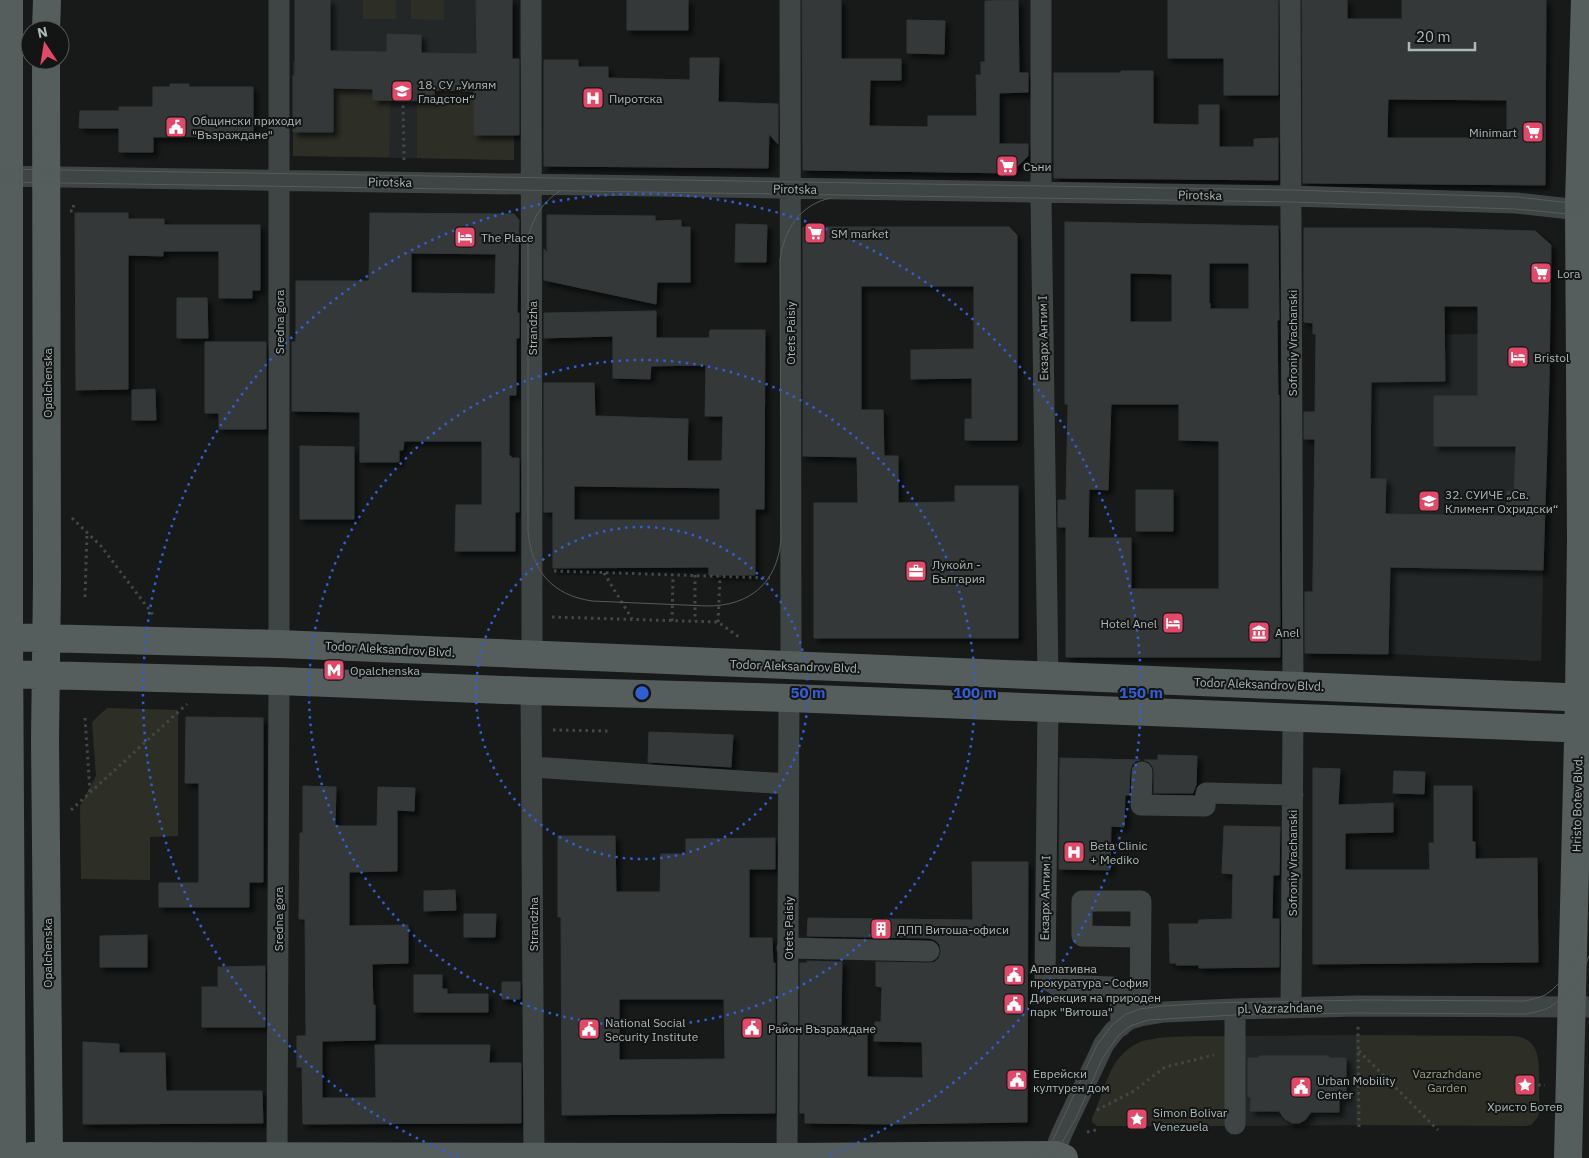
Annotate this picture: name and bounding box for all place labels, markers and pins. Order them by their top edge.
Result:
place label: 18. СУ „Уилям Гладстон“ [418,77,496,106]
school or university icon: 18. СУ „Уилям Гладстон“ [390,79,414,103]
hospital icon: Пиротска [581,86,605,110]
place label: Пиротска [609,91,663,106]
place label: Общински приходи "Възраждане" [192,113,302,142]
public building icon: Общински приходи "Възраждане" [164,115,188,139]
supermarket icon: Minimart [1521,120,1545,144]
place label: Minimart [1469,125,1517,140]
supermarket icon: Съни [995,154,1019,178]
place label: Съни [1023,159,1052,174]
supermarket icon: SM market [803,221,827,245]
hotel icon: The Place [453,225,477,249]
place label: SM market [831,226,889,241]
place label: The Place [481,230,534,245]
supermarket icon: Lora [1529,261,1553,285]
place label: Lora [1557,266,1581,281]
hotel icon: Bristol [1506,345,1530,369]
place label: Bristol [1534,350,1569,365]
place label: 32. СУИЧЕ „Св. Климент Охридски“ [1445,487,1559,516]
school or university icon: 32. СУИЧЕ „Св. Климент Охридски“ [1417,489,1441,513]
place label: Лукойл - България [932,557,985,586]
office icon: Лукойл - България [904,559,928,583]
hotel icon: Hotel Anel [1161,611,1185,635]
place label: Hotel Anel [1101,616,1157,631]
museum icon: Anel [1247,620,1271,644]
place label: Anel [1275,625,1299,640]
metro station icon: Opalchenska [322,658,346,682]
place label: Opalchenska [350,663,420,678]
centre of rings [633,684,651,702]
place label: Beta Clinic + Mediko [1090,838,1147,867]
hospital icon: Beta Clinic + Mediko [1062,840,1086,864]
building icon: ДПП Витоша-офиси [869,917,893,941]
place label: ДПП Витоша-офиси [897,922,1009,937]
place label: Апелативна прокуратура - София [1030,961,1149,990]
public building icon: Апелативна прокуратура - София [1002,963,1026,987]
place label: Дирекция на природен парк "Витоша" [1030,990,1161,1019]
public building icon: Дирекция на природен парк "Витоша" [1002,992,1026,1016]
place label: National Social Security Institute [605,1015,699,1044]
public building icon: Район Възраждане [740,1016,764,1040]
public building icon: National Social Security Institute [577,1017,601,1041]
place label: Район Възраждане [768,1021,877,1036]
place label: Еврейски културен дом [1033,1066,1110,1095]
public building icon: Еврейски културен дом [1005,1068,1029,1092]
place label: Urban Mobility Center [1317,1073,1395,1102]
place icon: Христо Ботев [1513,1073,1537,1097]
public building icon: Urban Mobility Center [1289,1075,1313,1099]
place label: Христо Ботев [1487,1099,1563,1114]
place label: Simon Bolivar Venezuela [1153,1105,1228,1134]
place icon: Simon Bolivar Venezuela [1125,1107,1149,1131]

